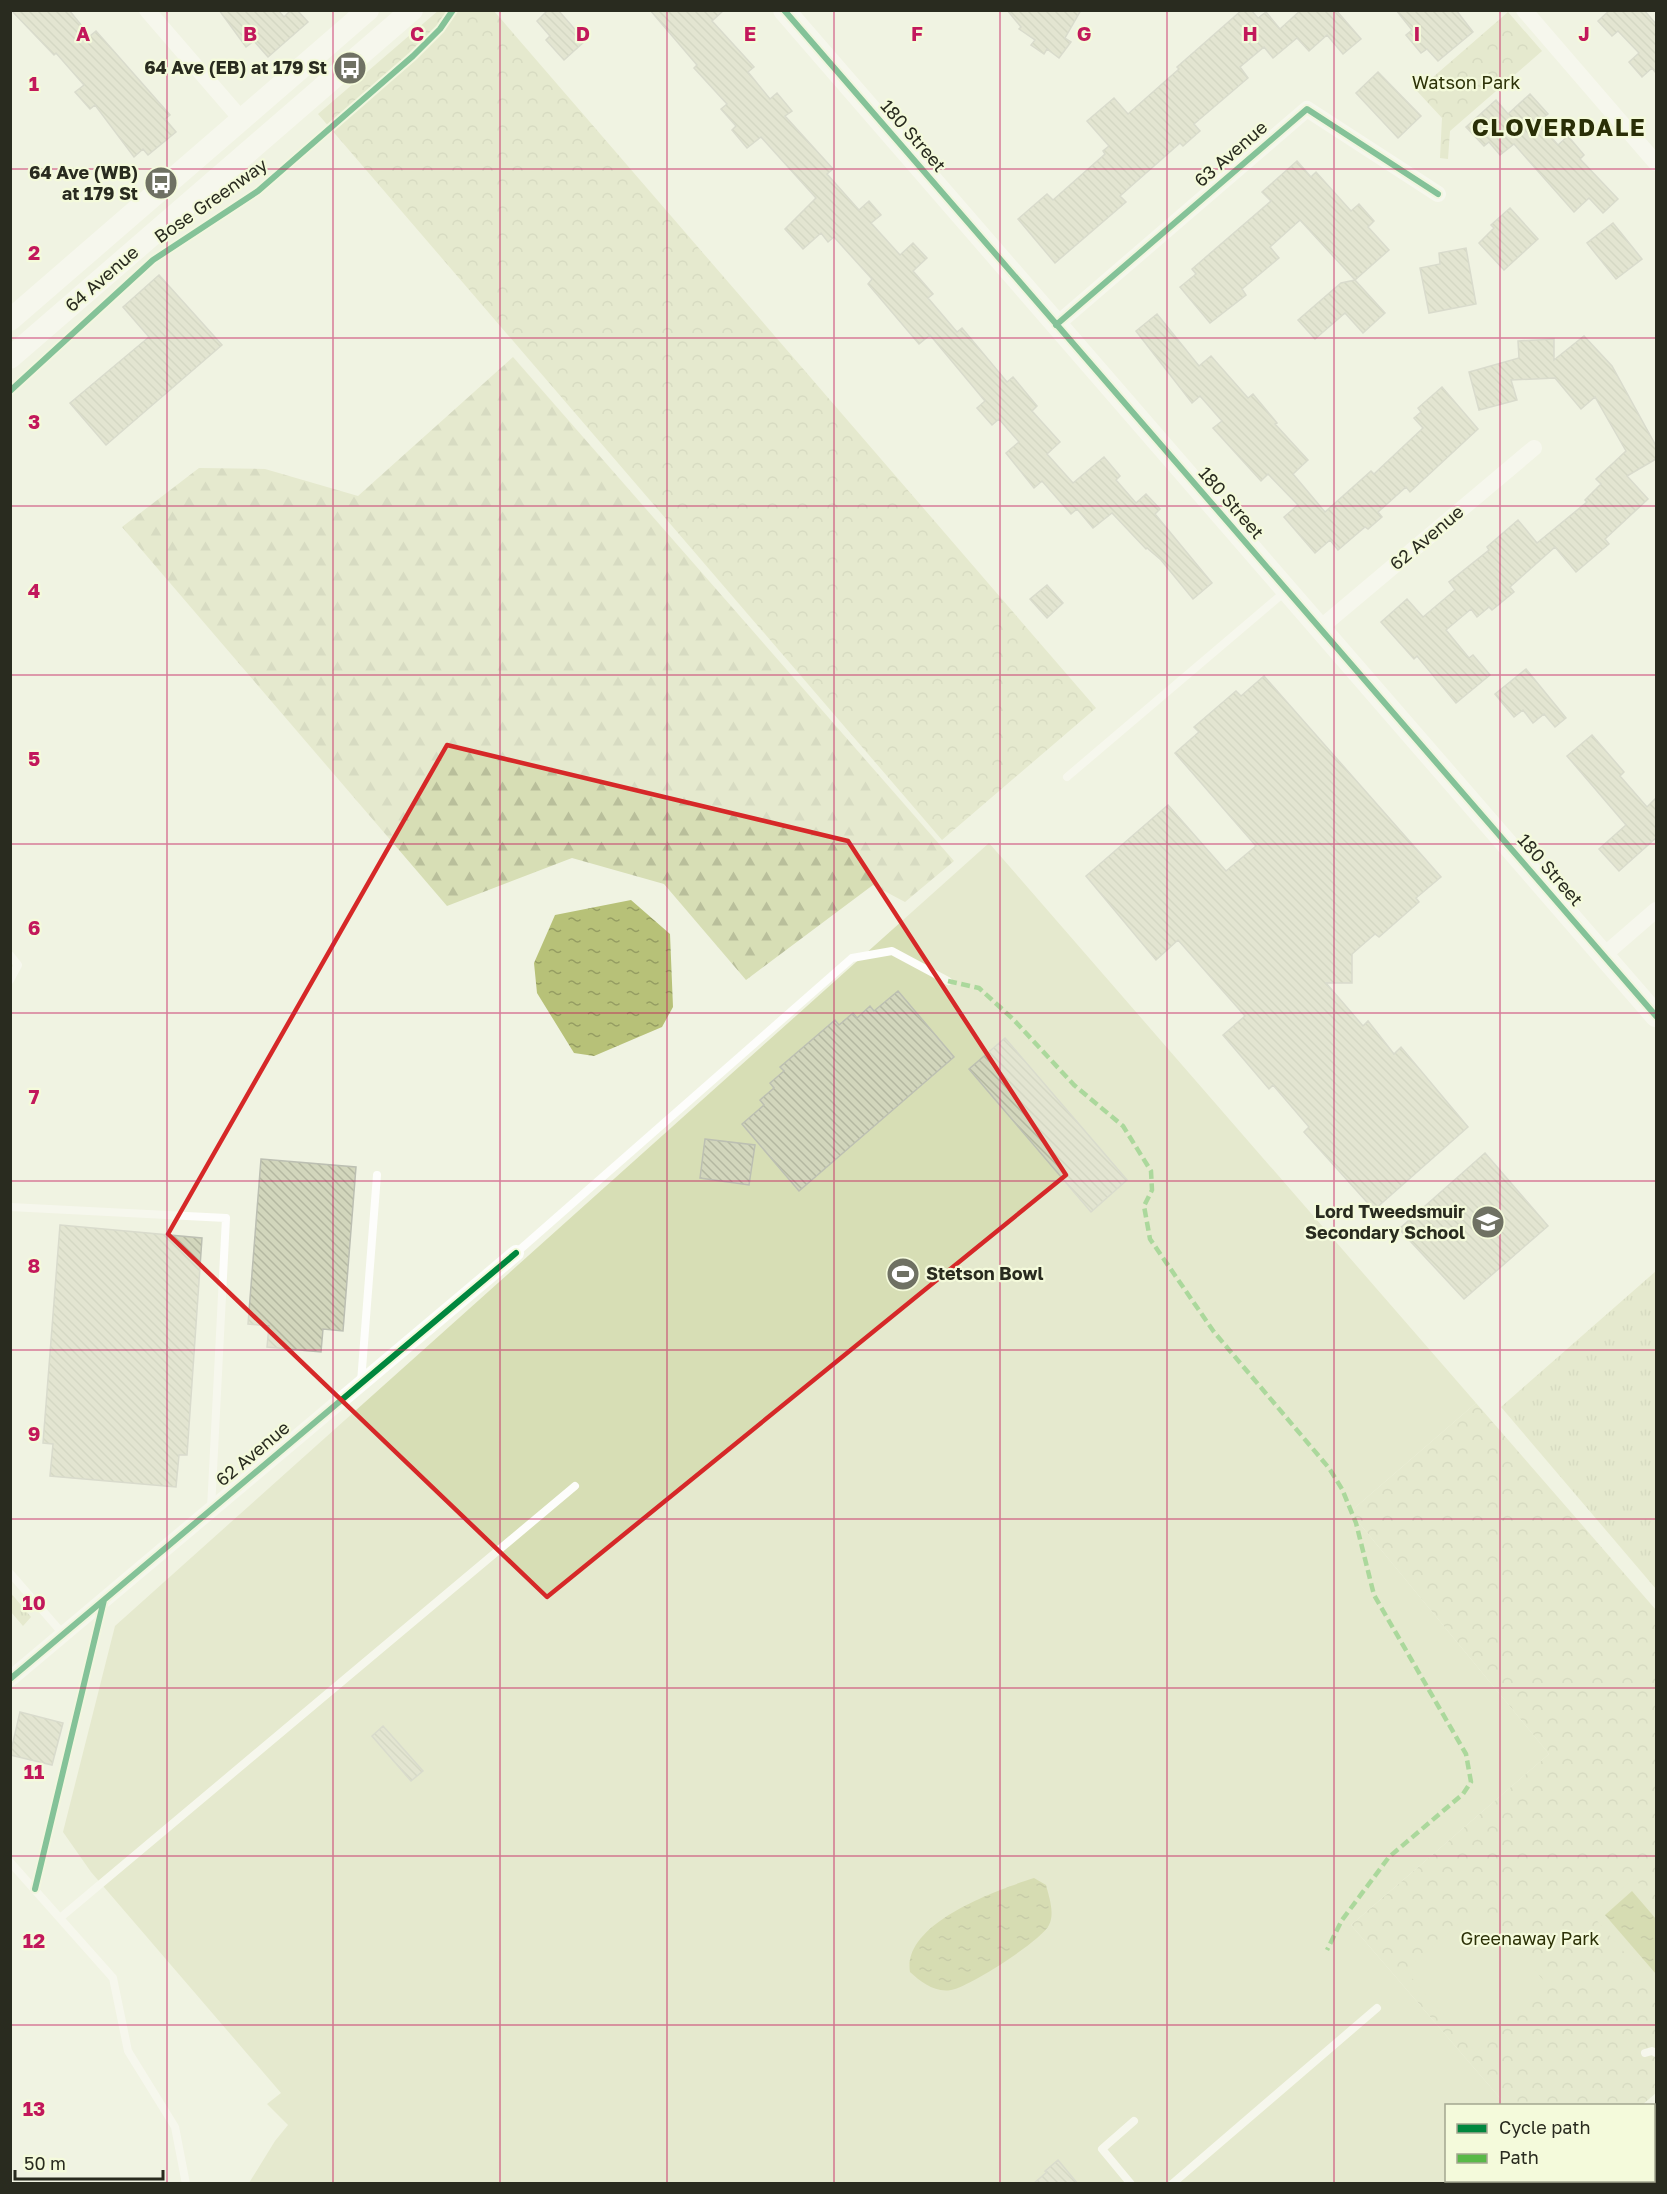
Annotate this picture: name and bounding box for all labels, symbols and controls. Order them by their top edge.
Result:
text: A [76,21,90,45]
text: B [243,21,257,45]
text: C [410,21,424,45]
text: D [576,21,590,45]
text: E [744,21,756,45]
text: F [911,21,923,45]
text: G [1077,21,1091,45]
text: H [1242,21,1258,45]
text: I [1414,21,1420,45]
text: J [1578,21,1590,45]
bus stop icon: 64 Ave (EB) at 179 St [332,50,368,86]
place label: 64 Ave (EB) at 179 St [144,56,327,78]
text: 1 [29,71,39,95]
park label: Watson Park [1412,71,1520,93]
street label: 180 Street [876,95,951,176]
district label: CLOVERDALE [1472,112,1646,141]
street label: 63 Avenue [1189,116,1271,191]
street label: Bose Greenway [150,153,271,247]
place label: 64 Ave (WB) at 179 St [29,161,138,204]
bus stop icon: 64 Ave (WB) at 179 St [143,165,179,201]
text: 2 [28,240,40,264]
street label: 64 Avenue [60,240,142,316]
text: 3 [28,409,40,433]
street label: 180 Street [1194,462,1269,543]
street label: 62 Avenue [1385,500,1468,574]
text: 4 [28,578,40,602]
text: 5 [28,746,40,770]
street label: 180 Street [1513,829,1588,910]
text: 6 [28,915,40,939]
text: 7 [29,1084,40,1108]
place label: Lord Tweedsmuir Secondary School [1305,1200,1465,1243]
school or university icon: Lord Tweedsmuir Secondary School [1470,1204,1506,1240]
text: 8 [28,1253,40,1277]
sports icon: Stetson Bowl [885,1256,921,1292]
place label: Stetson Bowl [926,1262,1043,1284]
street label: 62 Avenue [211,1416,294,1490]
text: 9 [28,1421,40,1445]
text: 10 [22,1590,46,1614]
text: 11 [24,1759,44,1783]
park label: Greenaway Park [1460,1927,1600,1949]
text: 12 [23,1928,45,1952]
text: 13 [23,2096,45,2120]
legend [1445,2104,1655,2182]
text: Cycle path [1499,2116,1591,2138]
scale bar [15,2143,164,2181]
text: Path [1499,2146,1539,2168]
text: 50 m [24,2152,66,2174]

